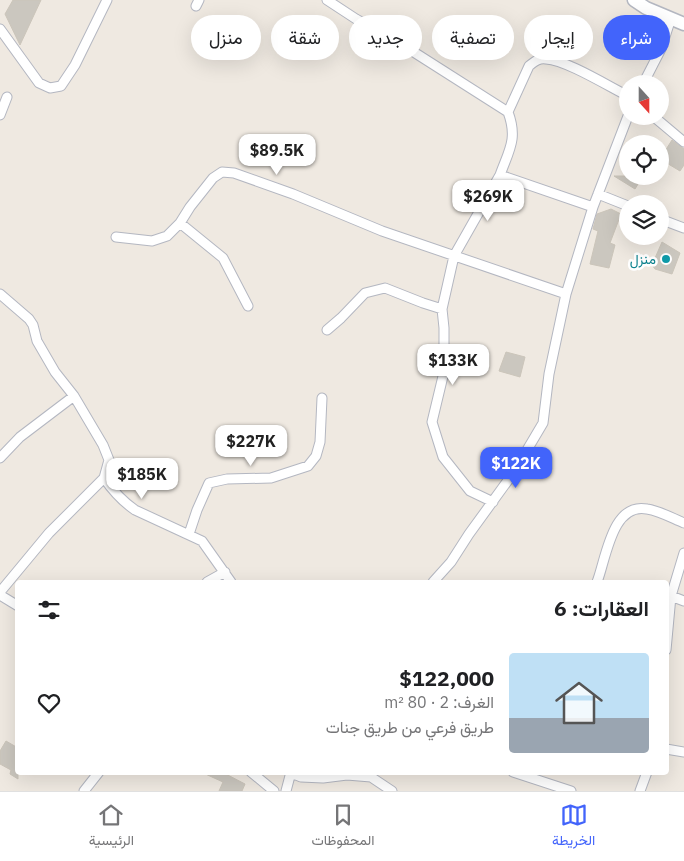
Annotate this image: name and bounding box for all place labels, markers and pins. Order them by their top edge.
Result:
pin: $89.5K [236,134,318,176]
pin: $269K [453,180,523,222]
place label: منزل [630,250,656,269]
marker: منزل [660,253,672,265]
pin: $133K [418,344,488,386]
pin: $227K [216,424,286,467]
pin: $122K [481,446,551,489]
pin: $185K [107,458,177,500]

